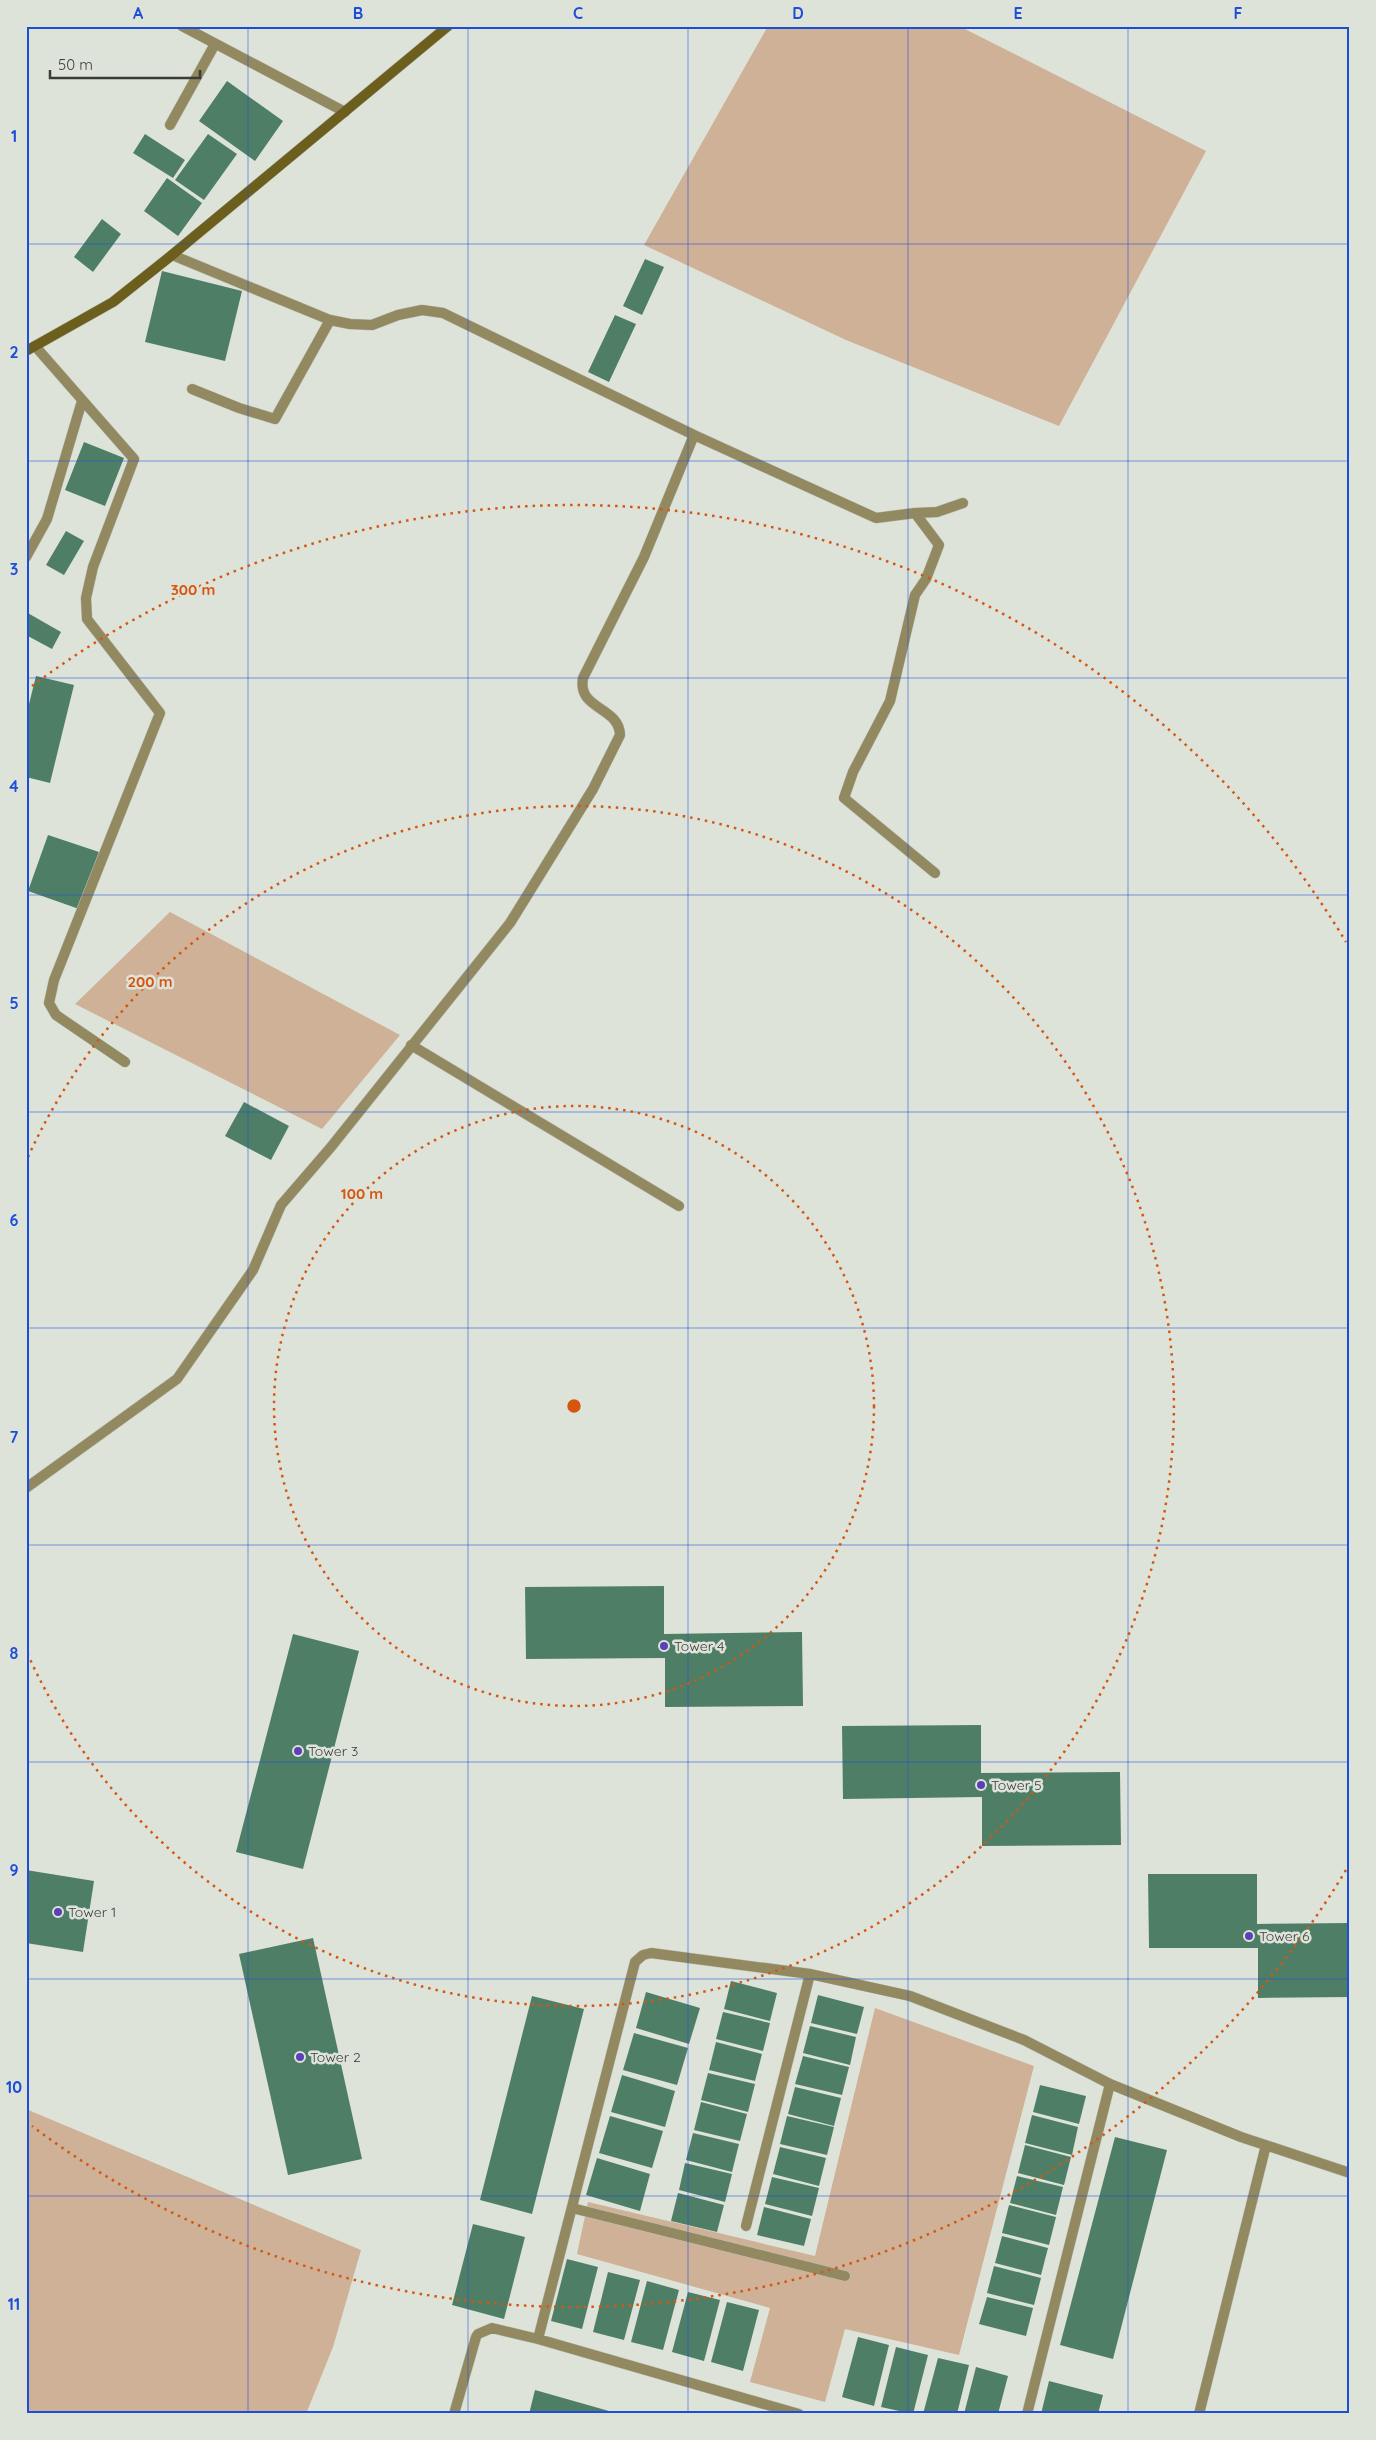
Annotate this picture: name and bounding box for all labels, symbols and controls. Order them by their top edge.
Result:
text: A [133,3,144,23]
text: B [353,3,363,23]
text: C [573,3,583,23]
text: D [792,3,804,23]
text: E [1013,3,1023,23]
text: F [1234,3,1243,23]
scale bar [50,48,200,80]
text: 50 m [58,55,93,74]
text: 1 [11,126,17,146]
text: 2 [9,342,19,362]
text: 3 [10,559,18,579]
text: 300 m [171,580,215,599]
text: 4 [9,776,19,796]
text: 200 m [128,972,173,991]
text: 5 [9,993,19,1013]
text: 100 m [341,1184,383,1203]
text: 6 [10,1210,19,1230]
centre of rings [565,1397,583,1415]
text: 7 [10,1427,19,1447]
place label: Tower 4 [674,1637,724,1655]
marker: Tower 4 [658,1640,670,1652]
text: 8 [10,1643,19,1663]
place label: Tower 3 [308,1742,358,1760]
marker: Tower 3 [292,1745,304,1757]
place label: Tower 5 [991,1776,1042,1794]
marker: Tower 5 [975,1779,987,1791]
text: 9 [9,1860,19,1880]
place label: Tower 1 [68,1903,116,1921]
marker: Tower 1 [52,1906,64,1918]
place label: Tower 6 [1259,1927,1310,1945]
marker: Tower 6 [1243,1930,1255,1942]
place label: Tower 2 [310,2048,361,2066]
marker: Tower 2 [294,2051,306,2063]
text: 10 [6,2077,22,2097]
text: 11 [8,2294,20,2314]

